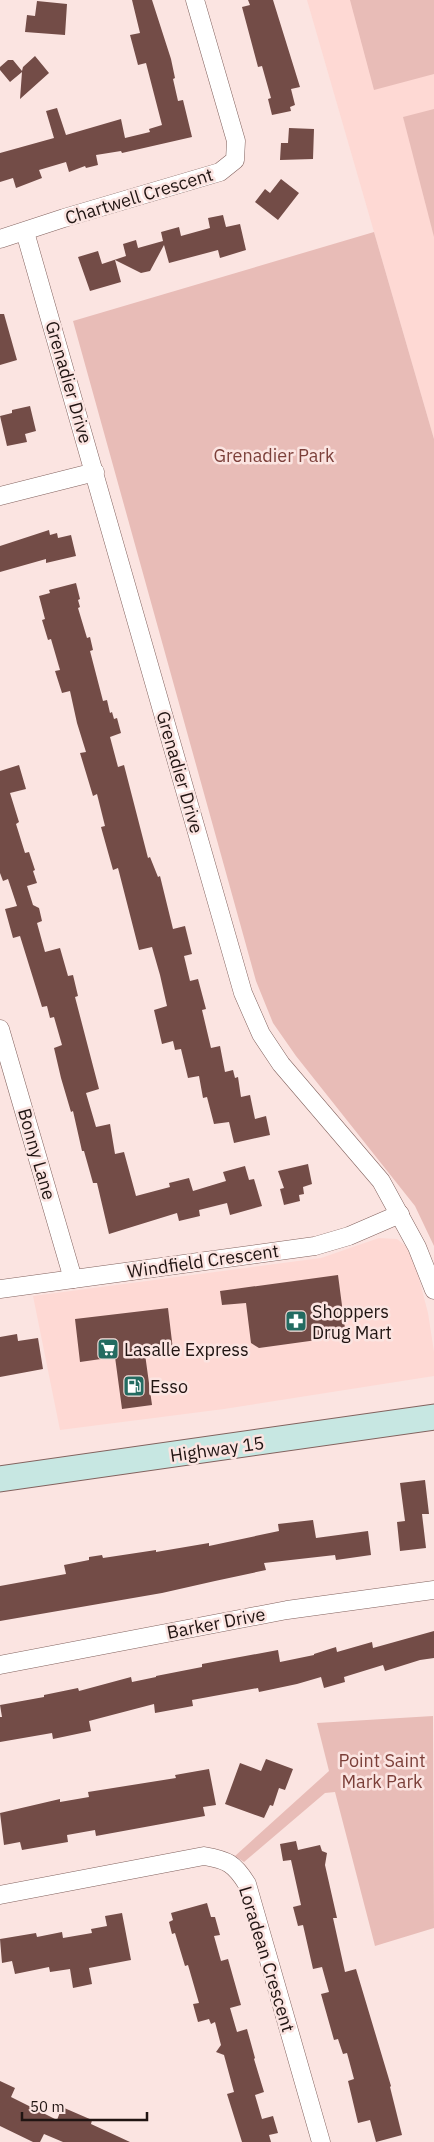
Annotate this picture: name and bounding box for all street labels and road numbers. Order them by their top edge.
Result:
street label: Chartwell Crescent [62,163,216,229]
street label: Grenadier Drive [41,318,97,446]
street label: Grenadier Drive [152,708,208,836]
street label: Bonny Lane [13,1106,61,1202]
street label: Windfield Crescent [126,1239,280,1283]
street label: Highway 15 [168,1431,266,1467]
street label: Barker Drive [165,1602,267,1644]
street label: Loradean Crescent [234,1883,300,2035]

